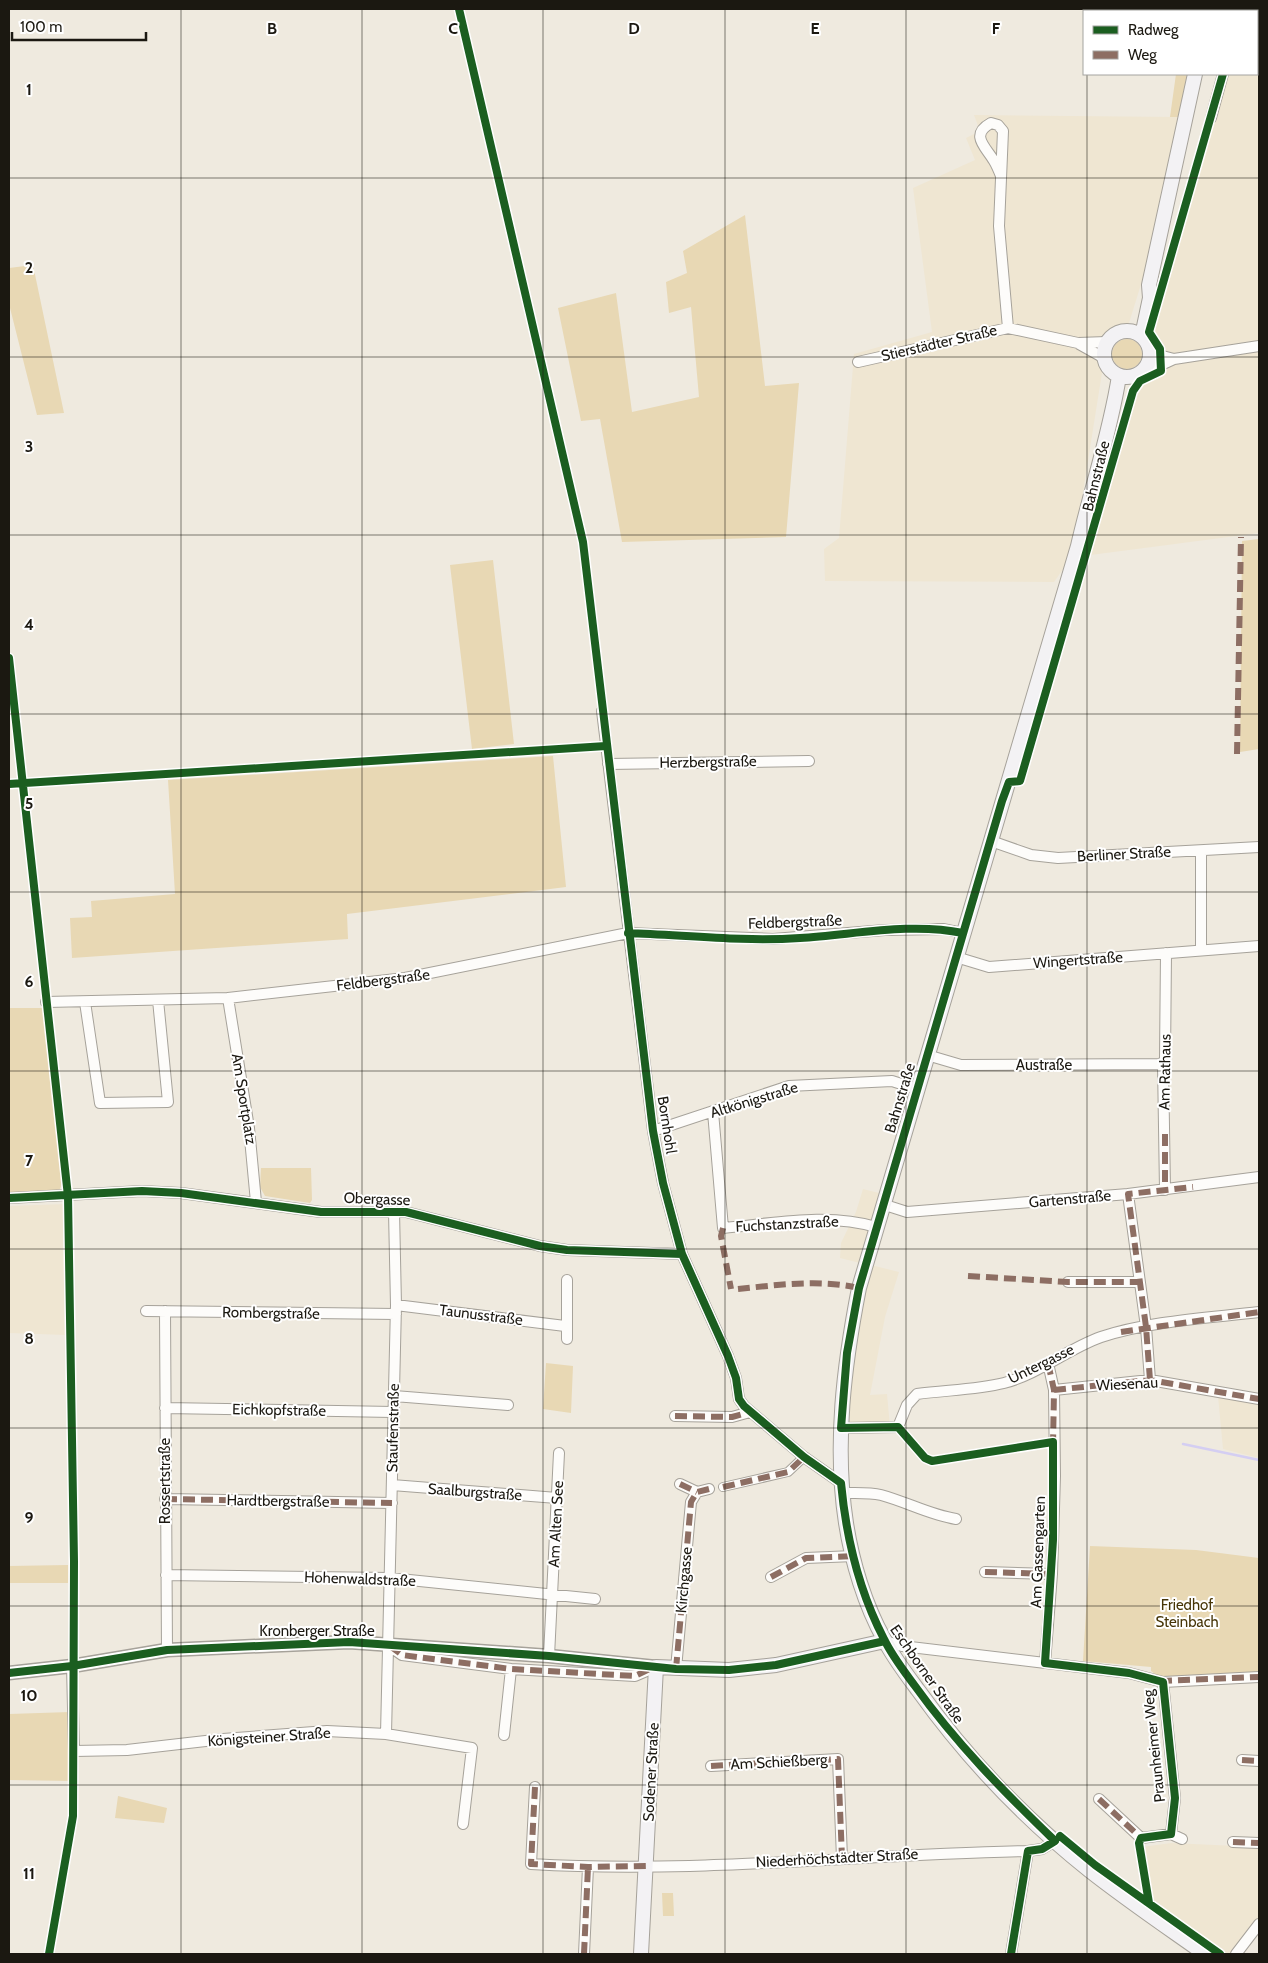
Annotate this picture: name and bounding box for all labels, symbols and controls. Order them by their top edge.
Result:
scale bar [12,10,146,42]
legend [1083,10,1258,75]
text: 100 m [20,18,62,36]
text: B [267,19,277,38]
text: C [448,19,458,38]
text: D [628,19,640,38]
text: E [810,19,820,38]
text: F [992,19,1001,38]
text: Radweg [1128,21,1179,39]
text: Weg [1128,46,1157,64]
text: 1 [26,80,32,99]
text: 2 [25,258,33,277]
street label: Stierstädter Straße [879,321,999,365]
text: 3 [25,437,33,456]
street label: Bahnstraße [1079,439,1114,513]
text: 4 [24,615,34,634]
street label: Herzbergstraße [659,752,757,772]
text: 5 [25,794,33,813]
street label: Berliner Straße [1077,843,1172,865]
street label: Feldbergstraße [748,911,843,933]
street label: Wingertstraße [1032,948,1124,972]
street label: Feldbergstraße [335,965,431,995]
text: 6 [25,972,34,991]
street label: Am Rathaus [1155,1034,1175,1110]
street label: Am Sportplatz [228,1052,260,1146]
street label: Austraße [1016,1056,1072,1074]
street label: Bahnstraße [881,1061,919,1135]
street label: Altkönigstraße [708,1078,800,1122]
street label: Bornhohl [654,1095,681,1156]
text: 7 [25,1151,34,1170]
street label: Gartenstraße [1028,1186,1112,1212]
street label: Obergasse [343,1189,411,1209]
street label: Fuchstanzstraße [735,1212,839,1236]
street label: Taunusstraße [438,1301,524,1329]
street label: Rombergstraße [222,1303,320,1323]
text: 8 [24,1329,34,1348]
street label: Untergasse [1005,1340,1077,1388]
street label: Wiesenau [1095,1373,1159,1395]
street label: Staufenstraße [383,1383,403,1473]
street label: Eichkopfstraße [232,1400,326,1420]
street label: Rossertstraße [156,1438,174,1524]
street label: Saalburgstraße [427,1480,523,1504]
street label: Am Alten See [545,1480,567,1568]
street label: Hardtbergstraße [226,1491,330,1511]
street label: Am Gassengarten [1027,1496,1049,1608]
text: 9 [25,1508,34,1527]
street label: Kirchgasse [672,1546,696,1614]
street label: Hohenwaldstraße [304,1568,417,1590]
park label: Friedhof Steinbach [1155,1596,1219,1631]
street label: Eschborner Straße [886,1621,968,1727]
street label: Kronberger Straße [259,1622,375,1640]
text: 10 [20,1686,38,1705]
street label: Praunheimer Weg [1139,1688,1169,1803]
street label: Sodener Straße [639,1722,663,1822]
street label: Königsteiner Straße [207,1724,331,1750]
street label: Am Schießberg [730,1750,828,1774]
street label: Niederhöchstädter Straße [755,1845,919,1871]
text: 11 [23,1864,35,1883]

